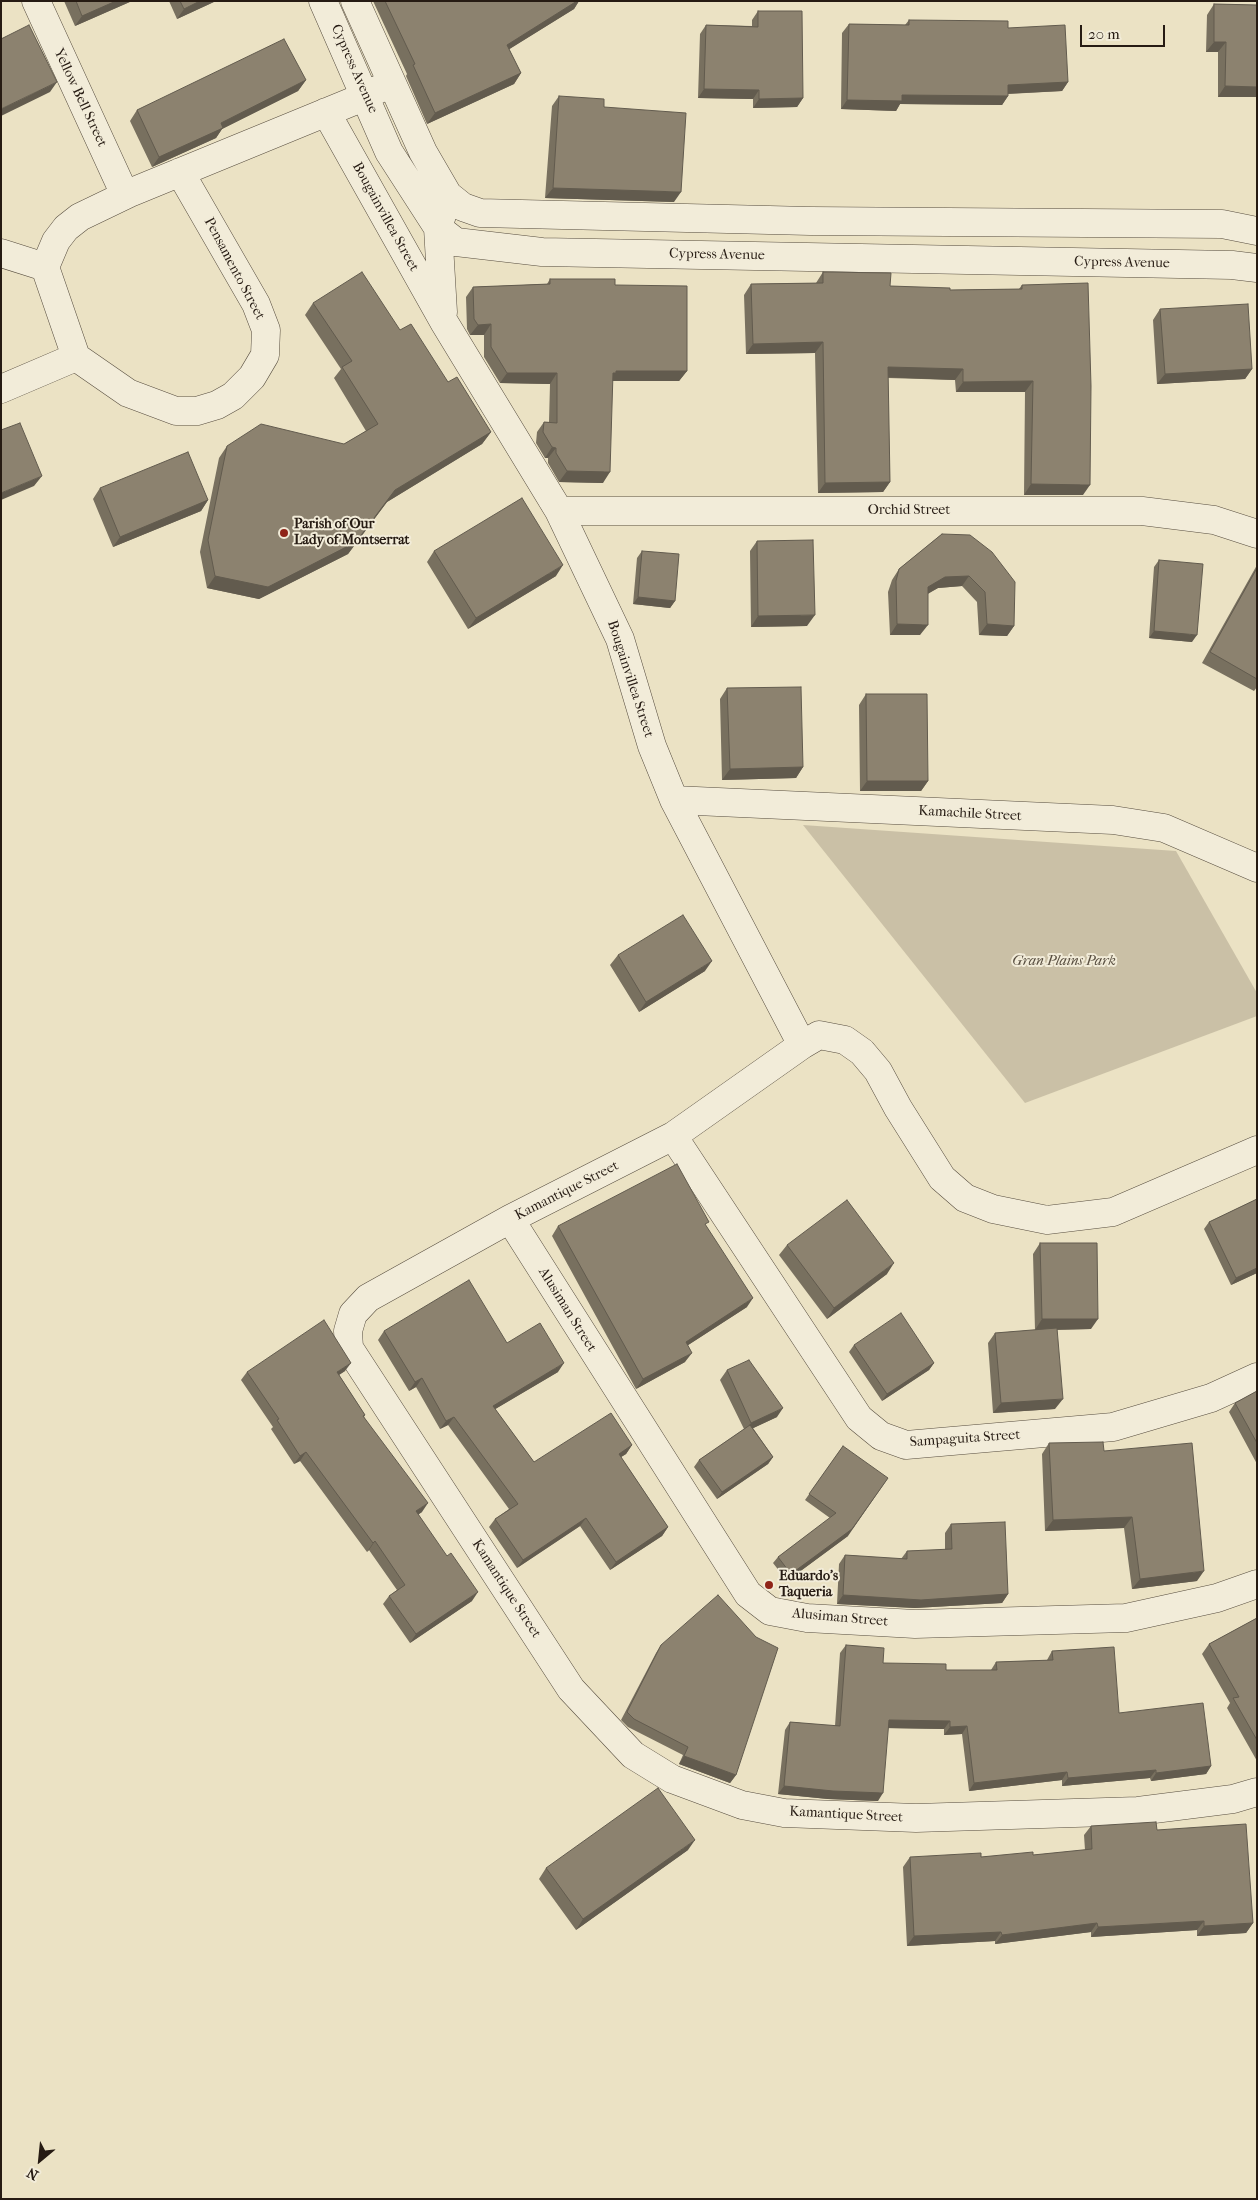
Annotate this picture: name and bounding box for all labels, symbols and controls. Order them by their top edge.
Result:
scale bar [1083,15,1168,47]
street label: Cypress Avenue [327,22,381,116]
text: 20 m [1088,25,1120,43]
street label: Yellow Bell Street [50,46,110,150]
street label: Bougainvillea Street [348,160,422,274]
street label: Pensamento Street [200,215,268,323]
street label: Cypress Avenue [669,246,765,264]
street label: Cypress Avenue [1074,254,1170,272]
street label: Orchid Street [868,503,950,519]
place label: Parish of Our Lady of Montserrat [294,517,410,550]
marker: Parish of Our Lady of Montserrat [278,527,290,539]
street label: Bougainvillea Street [603,618,657,740]
street label: Kamachile Street [918,803,1022,825]
park label: Gran Plains Park [1012,954,1116,970]
street label: Kamantique Street [512,1158,622,1224]
street label: Alusiman Street [534,1265,600,1355]
street label: Sampaguita Street [909,1427,1021,1451]
street label: Kamantique Street [468,1537,544,1641]
place label: Eduardo's Taqueria [779,1569,838,1601]
marker: Eduardo's Taqueria [763,1579,775,1591]
street label: Alusiman Street [791,1605,889,1631]
street label: Kamantique Street [789,1804,903,1826]
north arrow [15,2135,65,2185]
text: N [24,2164,41,2184]

